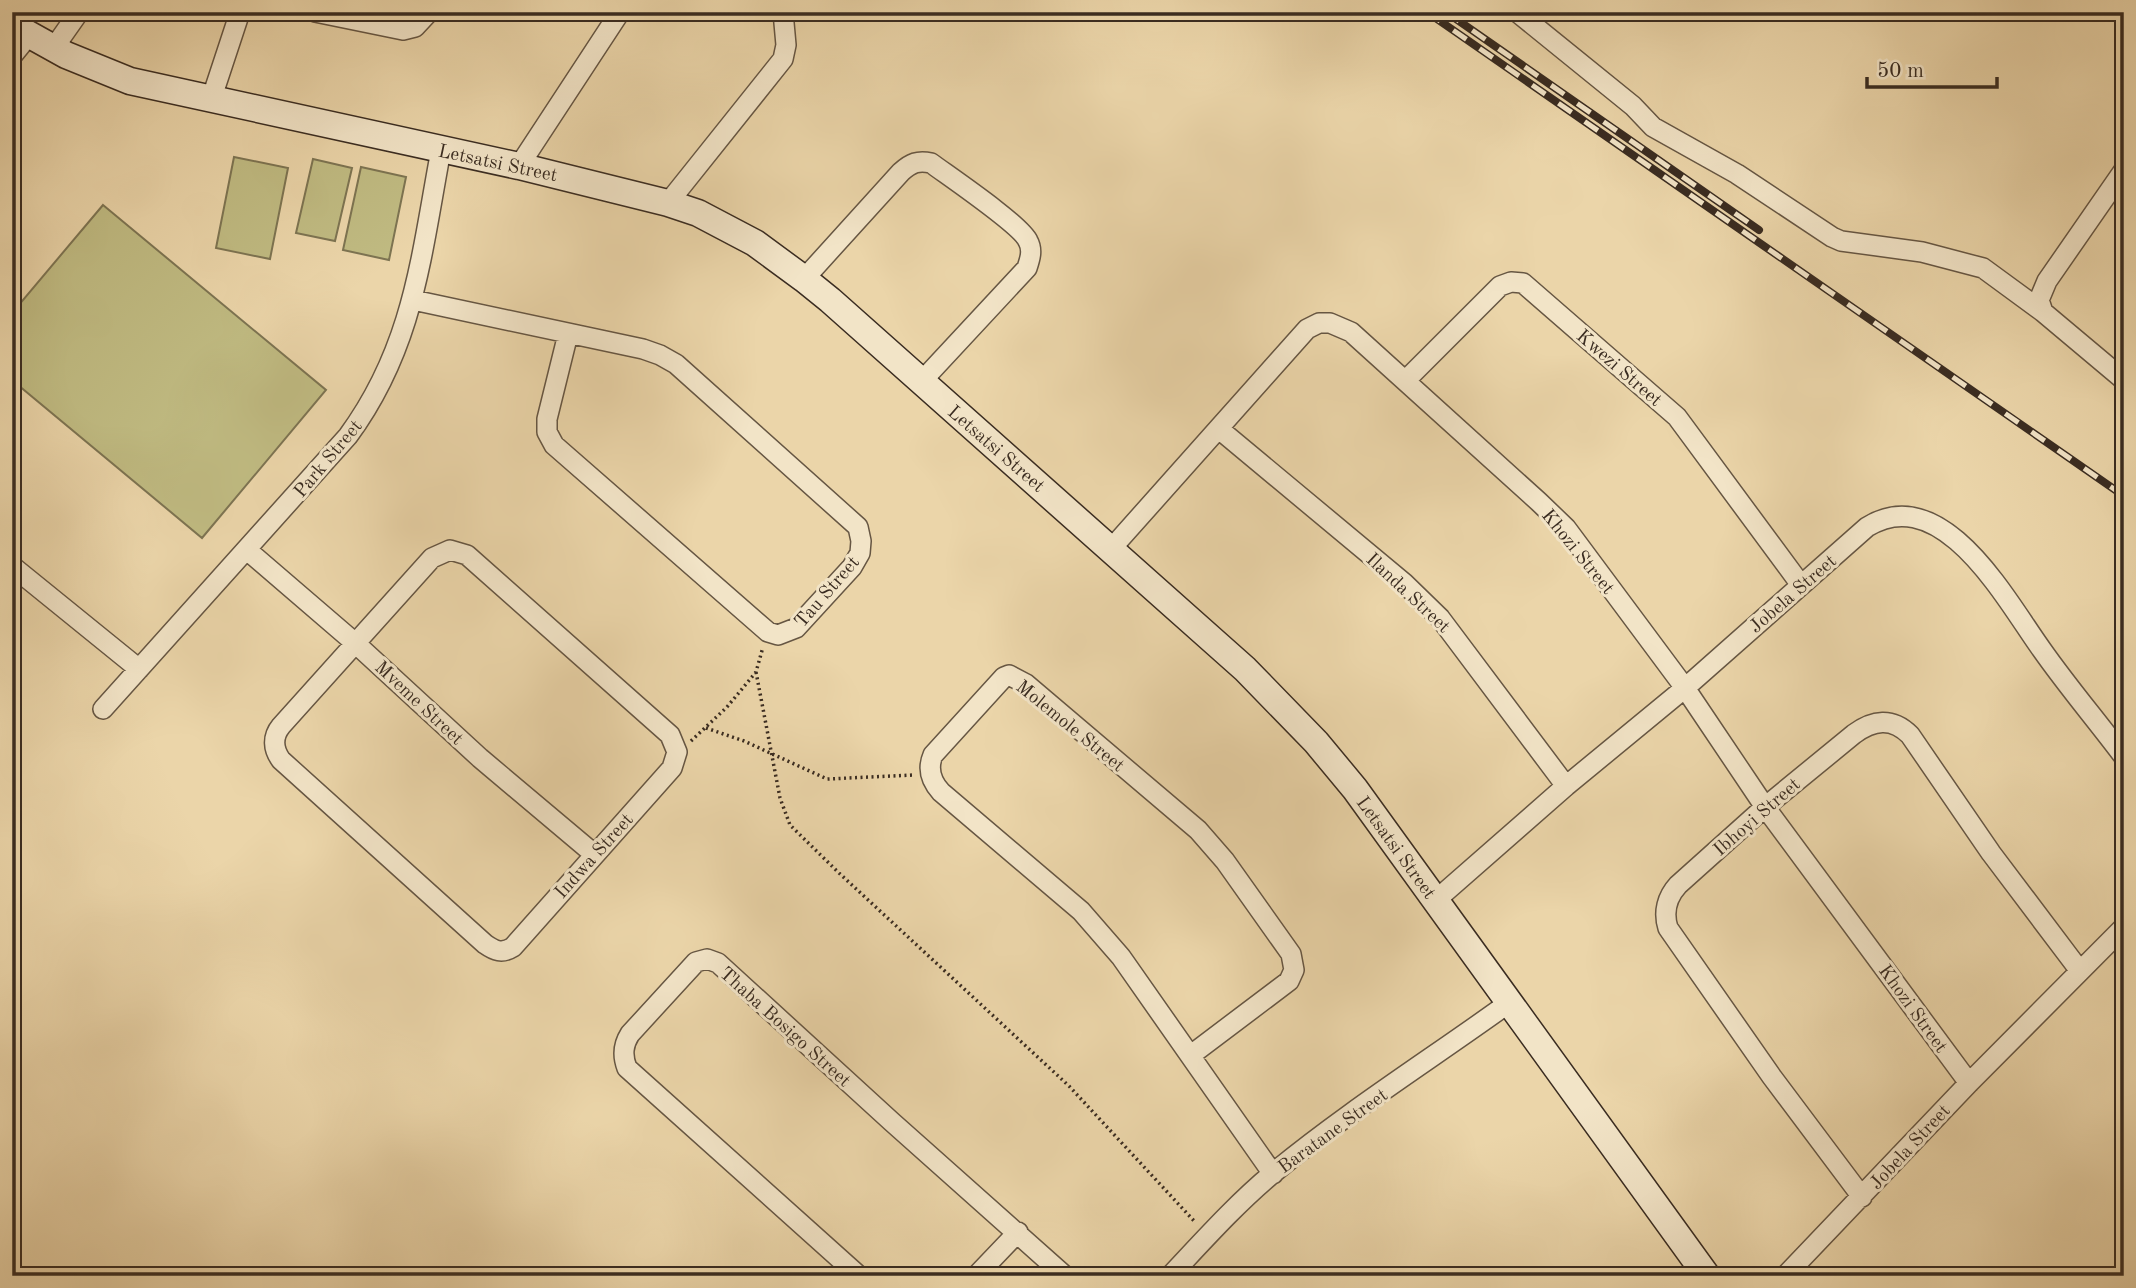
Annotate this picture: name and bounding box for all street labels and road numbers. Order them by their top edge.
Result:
street label: Letsatsi Street [436,143,559,186]
street label: Kwezi Street [1572,327,1665,411]
street label: Letsatsi Street [943,403,1047,497]
street label: Park Street [291,417,367,502]
street label: Khozi Street [1537,506,1617,599]
street label: Ilanda Street [1362,550,1453,637]
street label: Jobela Street [1747,552,1841,638]
street label: Tau Street [792,553,864,632]
street label: Mveme Street [370,658,466,749]
street label: Molemole Street [1012,678,1127,776]
street label: Ibhoyi Street [1711,775,1805,860]
street label: Letsatsi Street [1352,794,1438,903]
street label: Indwa Street [552,811,638,903]
street label: Khozi Street [1874,962,1950,1057]
street label: Thaba Bosigo Street [715,964,853,1091]
street label: Baratane Street [1275,1086,1392,1178]
street label: Jobela Street [1867,1102,1955,1194]

